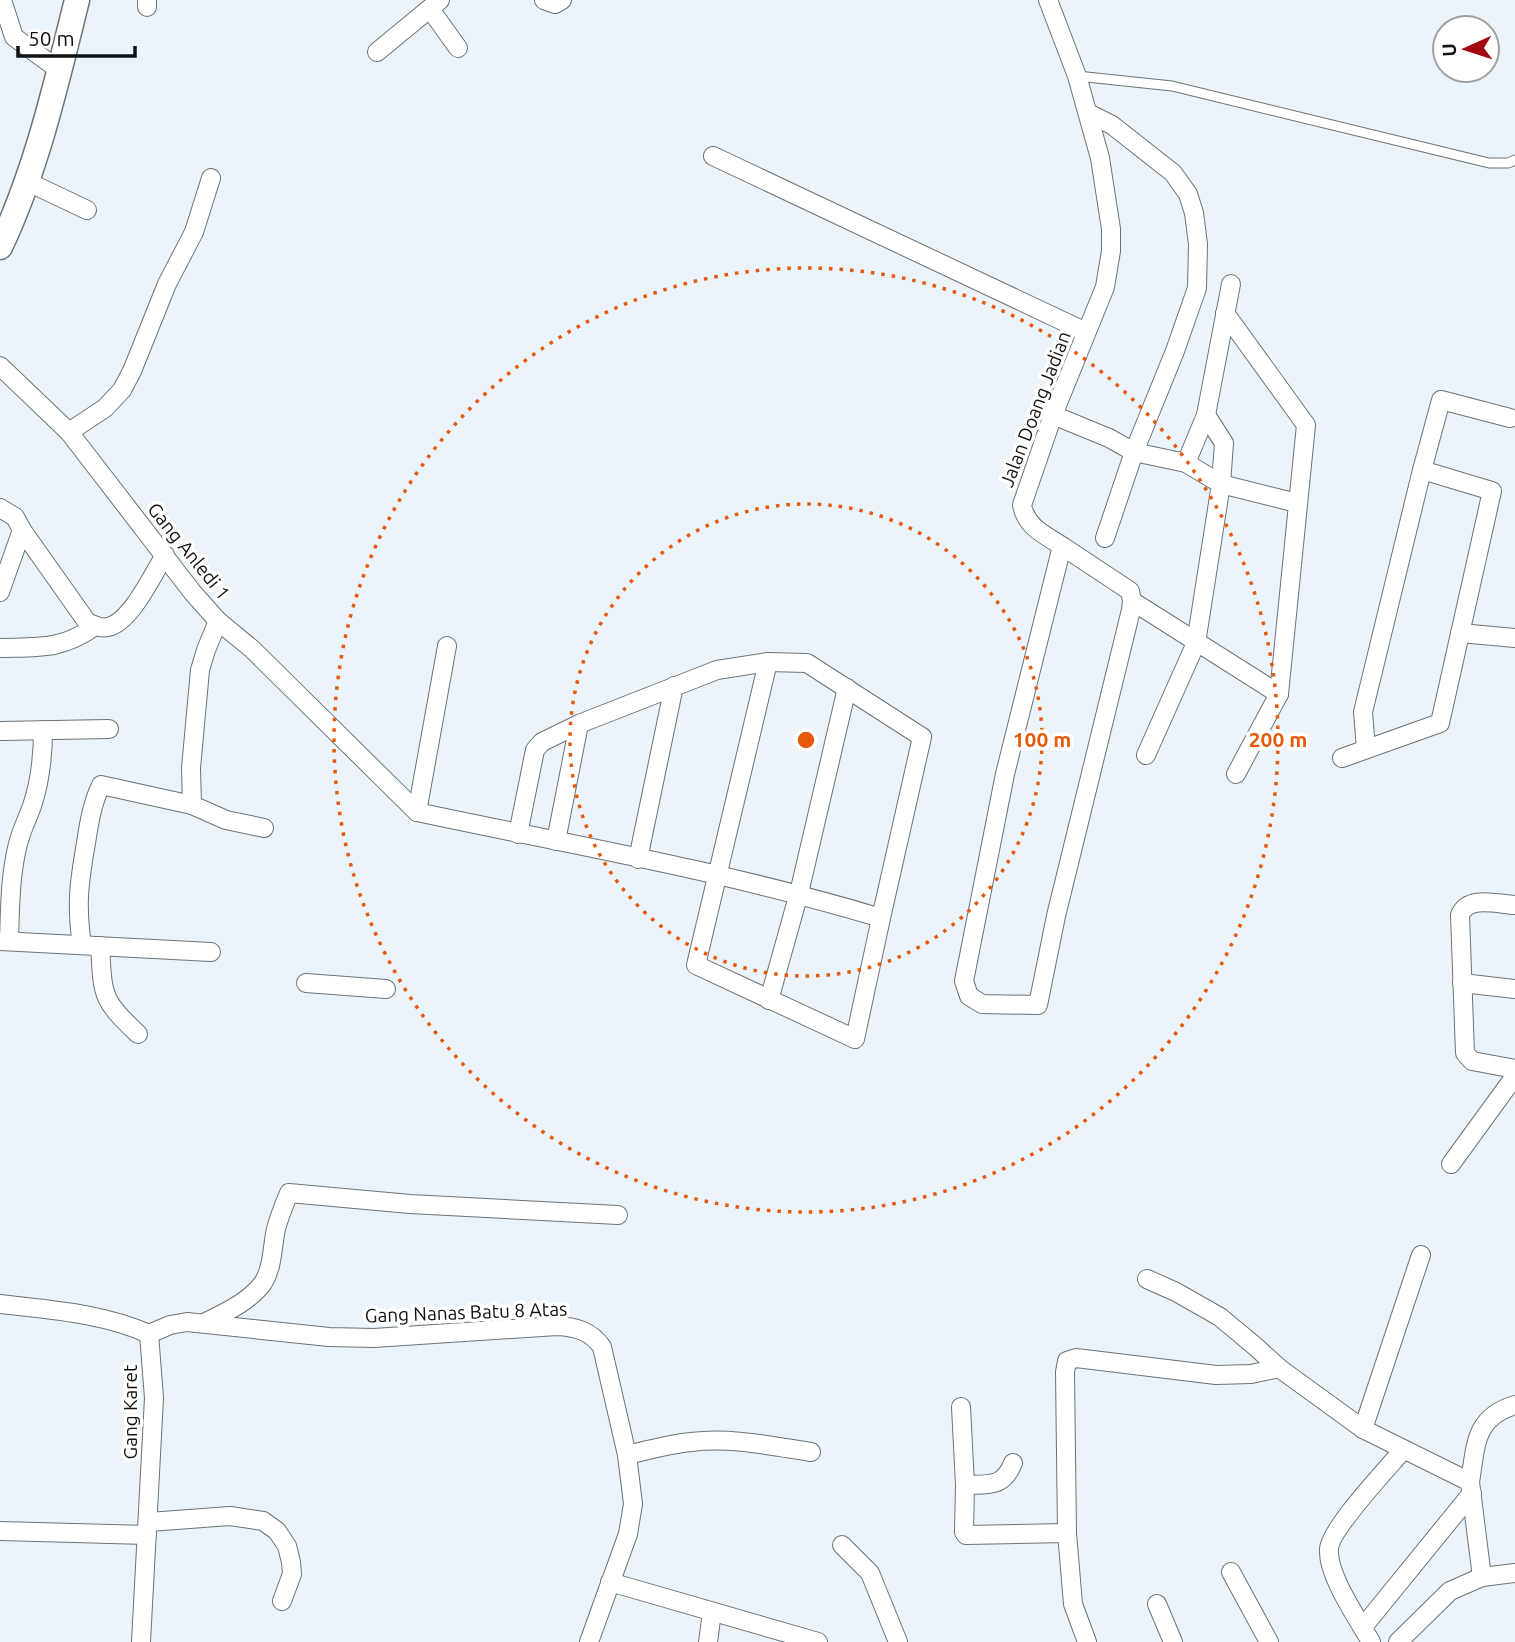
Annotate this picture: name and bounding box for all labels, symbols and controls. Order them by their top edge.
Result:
scale bar [18,14,135,58]
north arrow [1431,14,1501,84]
text: 50 m [28,26,75,50]
text: U [1438,43,1460,57]
street label: Jalan Doang Jadian [995,328,1075,490]
street label: Gang Anledi 1 [143,498,235,604]
text: 100 m [1013,727,1071,751]
text: 200 m [1249,727,1307,751]
centre of rings [794,728,818,752]
street label: Gang Nanas Batu 8 Atas [364,1297,568,1327]
street label: Gang Karet [119,1364,141,1459]

